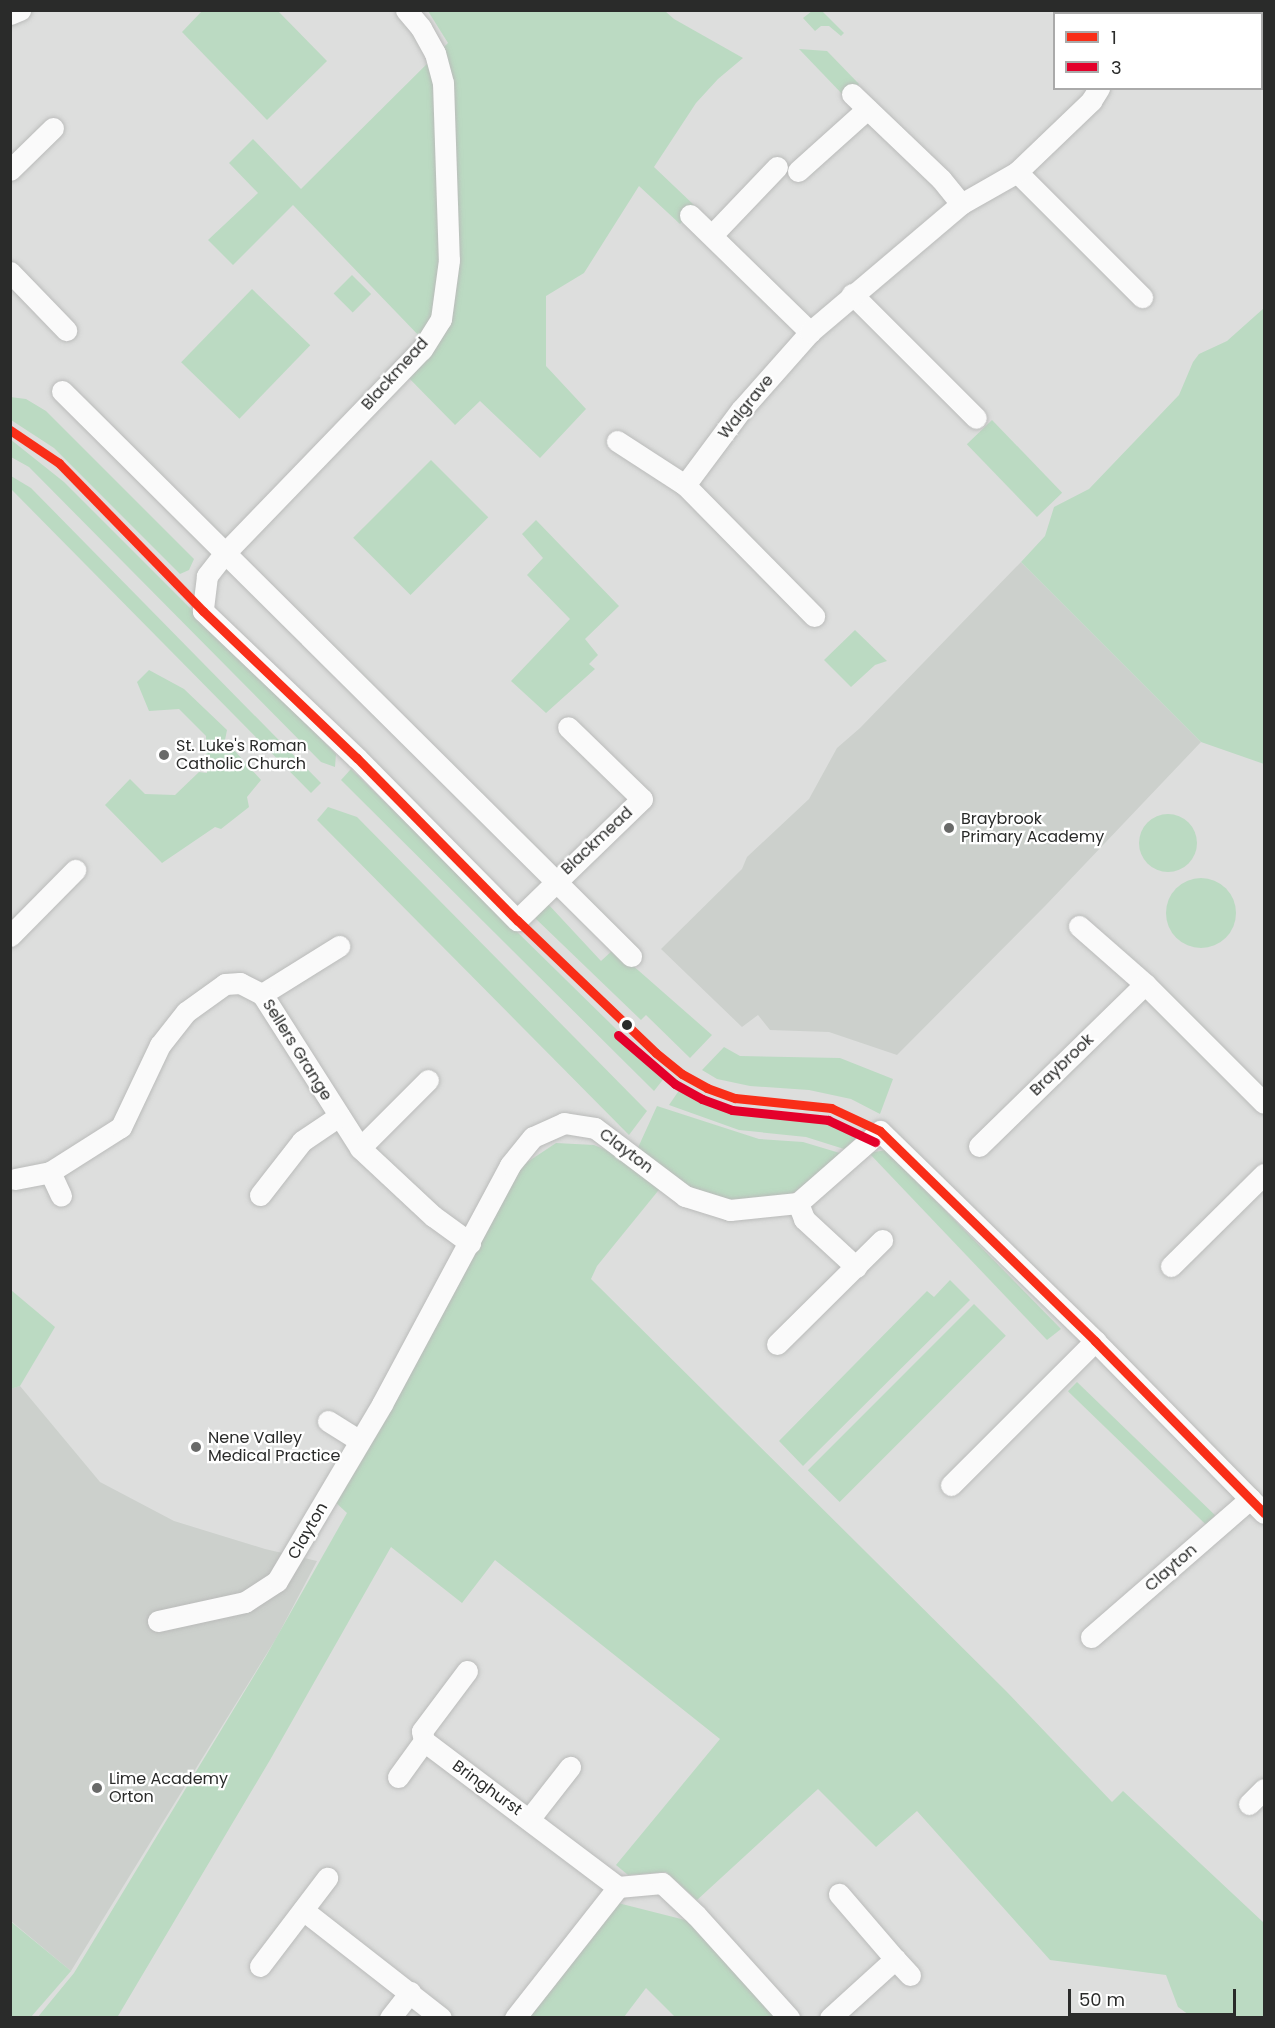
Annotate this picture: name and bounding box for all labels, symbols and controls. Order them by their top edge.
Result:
legend [1053,12,1263,90]
text: 1 [1111,25,1117,50]
text: 3 [1111,55,1122,80]
street label: Blackmead [358,334,432,414]
street label: Walgrave [714,371,778,443]
place label: St. Luke's Roman Catholic Church [176,736,307,774]
marker: St. Luke's Roman Catholic Church [157,748,171,762]
street label: Blackmead [557,803,637,879]
place label: Braybrook Primary Academy [961,809,1104,847]
marker: Braybrook Primary Academy [942,821,956,835]
street label: Sellers Grange [258,996,336,1104]
unlabelled marker [621,1019,633,1031]
street label: Braybrook [1026,1030,1098,1100]
street label: Clayton [595,1125,657,1177]
place label: Nene Valley Medical Practice [208,1428,340,1466]
marker: Nene Valley Medical Practice [189,1440,203,1454]
street label: Clayton [284,1499,332,1563]
street label: Clayton [1141,1540,1201,1596]
street label: Bringhurst [448,1756,526,1820]
place label: Lime Academy Orton [109,1769,228,1807]
marker: Lime Academy Orton [90,1781,104,1795]
scale bar [1071,1977,1239,2015]
text: 50 m [1079,1987,1125,2012]

